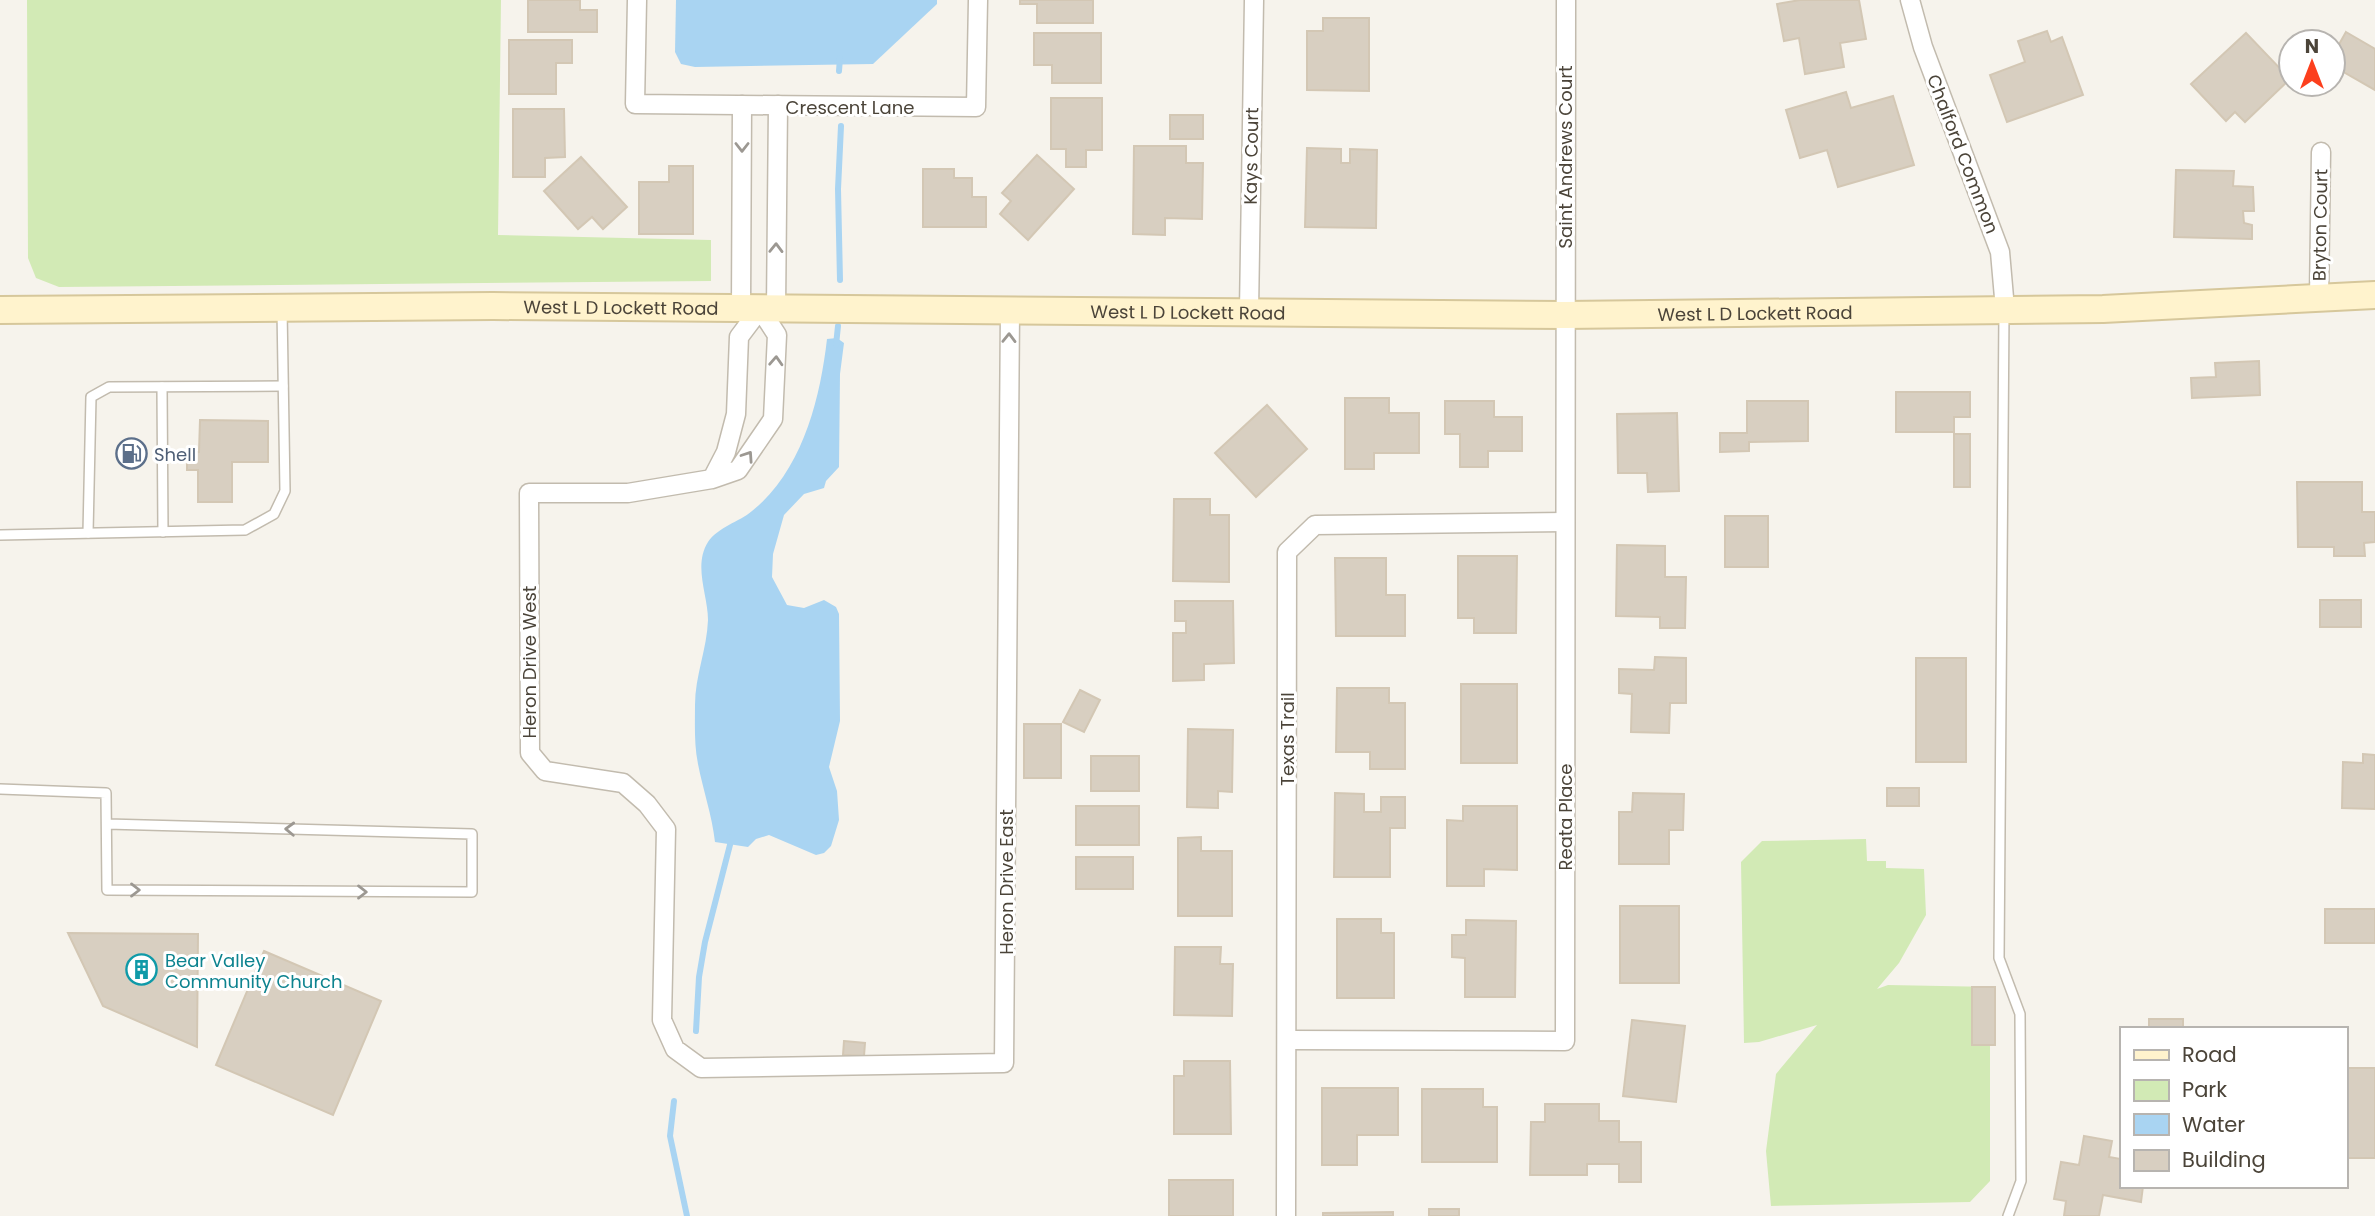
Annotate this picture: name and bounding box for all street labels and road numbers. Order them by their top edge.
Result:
street label: Saint Andrews Court [1553,66,1578,248]
street label: Chalford Common [1921,71,2005,237]
street label: Crescent Lane [786,95,914,120]
street label: Kays Court [1238,107,1264,205]
street label: Bryton Court [2307,169,2333,281]
street label: West L D Lockett Road [523,294,719,320]
street label: West L D Lockett Road [1090,299,1286,325]
street label: West L D Lockett Road [1657,299,1853,326]
street label: Heron Drive West [517,586,542,738]
street label: Texas Trail [1275,692,1300,786]
street label: Reata Place [1553,764,1578,870]
street label: Heron Drive East [994,809,1019,955]

